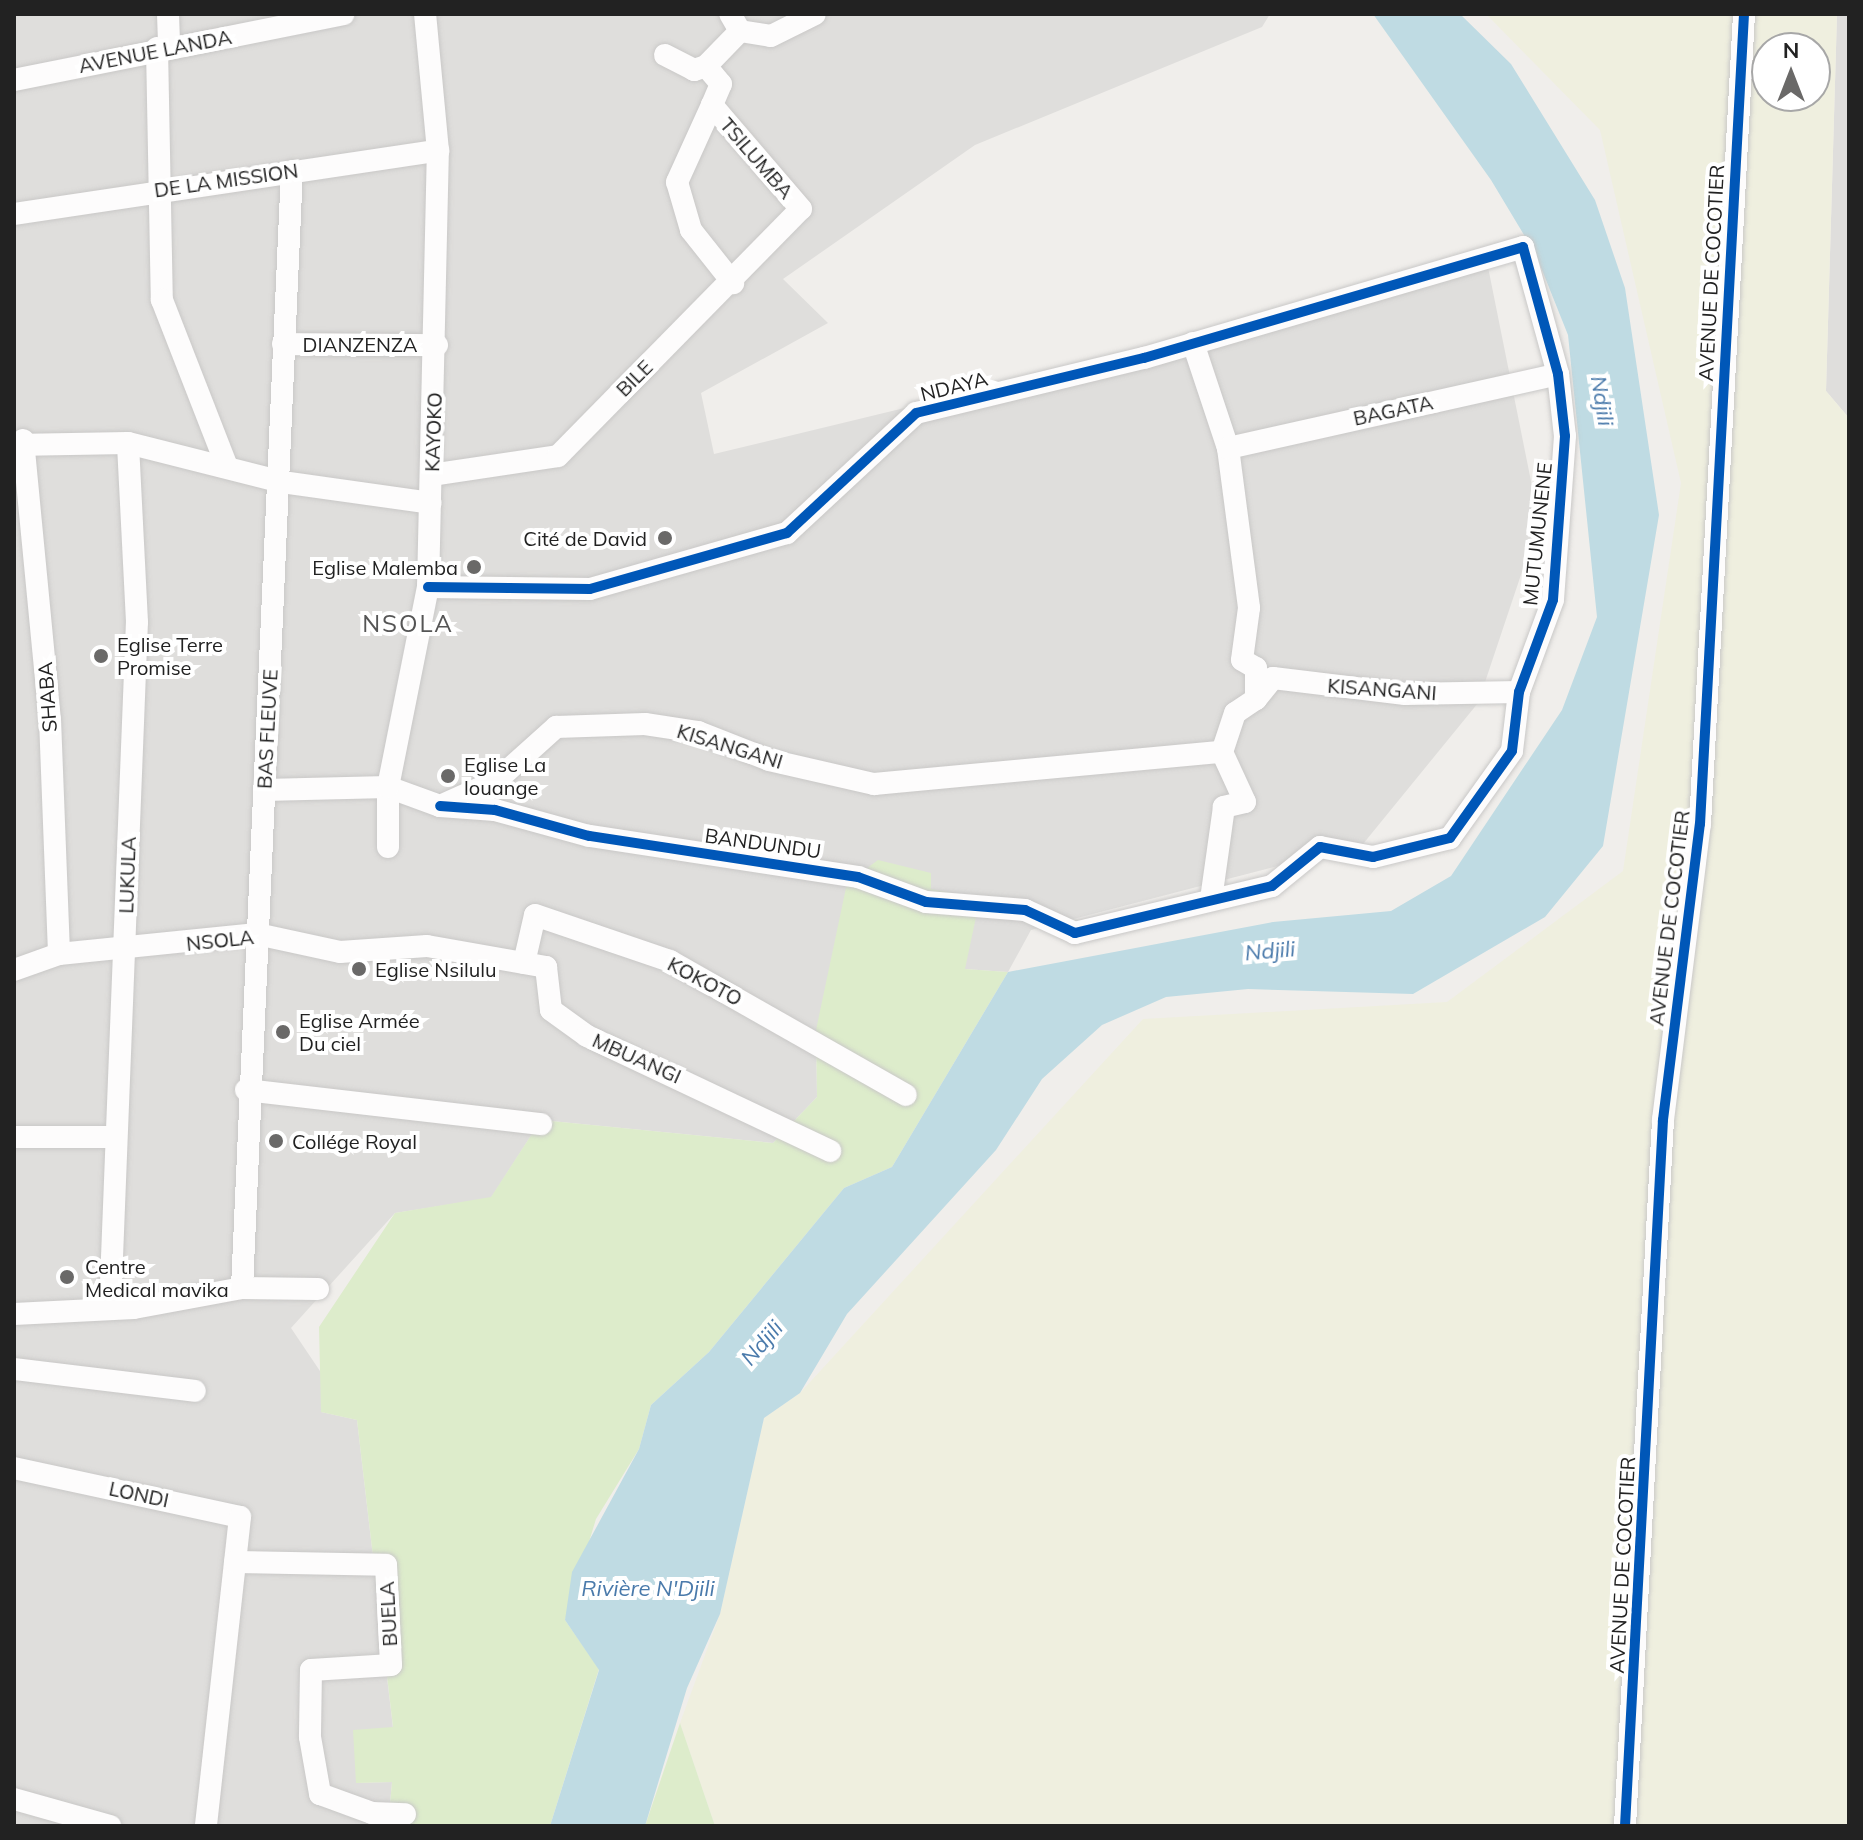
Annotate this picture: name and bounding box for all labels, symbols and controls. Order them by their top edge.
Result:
street label: AVENUE LANDA [76,24,234,78]
north arrow [1751,32,1831,112]
text: N [1783,36,1799,64]
street label: TSILUMBA [715,113,799,203]
street label: DE LA MISSION [152,158,300,202]
street label: AVENUE DE COCOTIER [1693,164,1729,382]
street label: DIANZENZA [303,332,417,356]
street label: BILE [611,355,657,401]
street label: NDAYA [918,366,990,406]
water label: Ndjili [1585,374,1619,428]
street label: BAGATA [1351,390,1435,430]
street label: KAYOKO [420,392,446,472]
street label: MUTUMUNENE [1518,461,1556,607]
place label: Cité de David [523,526,647,550]
marker: Cité de David [654,527,676,549]
place label: Eglise Malemba [312,555,458,579]
marker: Eglise Malemba [465,558,483,576]
district label: NSOLA [362,610,454,638]
place label: Eglise Terre Promise [117,632,223,679]
marker: Eglise Terre Promise [92,647,110,665]
street label: SHABA [33,661,61,733]
street label: BAS FLEUVE [252,668,282,790]
street label: KISANGANI [1327,673,1437,705]
street label: KISANGANI [674,719,786,773]
place label: Eglise La louange [464,752,546,799]
marker: Eglise La louange [439,767,457,785]
street label: AVENUE DE COCOTIER [1644,809,1694,1027]
street label: BANDUNDU [703,823,823,863]
street label: LUKULA [114,836,140,914]
street label: NSOLA [185,925,255,955]
water label: Ndjili [1244,936,1296,966]
street label: KOKOTO [664,951,746,1011]
place label: Eglise Nsilulu [375,957,496,981]
marker: Eglise Nsilulu [350,960,368,978]
place label: Eglise Armée Du ciel [299,1008,420,1055]
marker: Eglise Armée Du ciel [274,1023,292,1041]
street label: MBUANGI [589,1028,685,1088]
place label: Collége Royal [292,1129,417,1153]
marker: Collége Royal [267,1132,285,1150]
place label: Centre Medical mavika [85,1254,229,1301]
marker: Centre Medical mavika [56,1266,78,1288]
water label: Ndjili [735,1315,789,1371]
street label: AVENUE DE COCOTIER [1604,1456,1640,1674]
street label: LONDI [107,1476,171,1512]
water label: Rivière N'Djili [581,1576,715,1602]
street label: BUELA [374,1581,402,1647]

